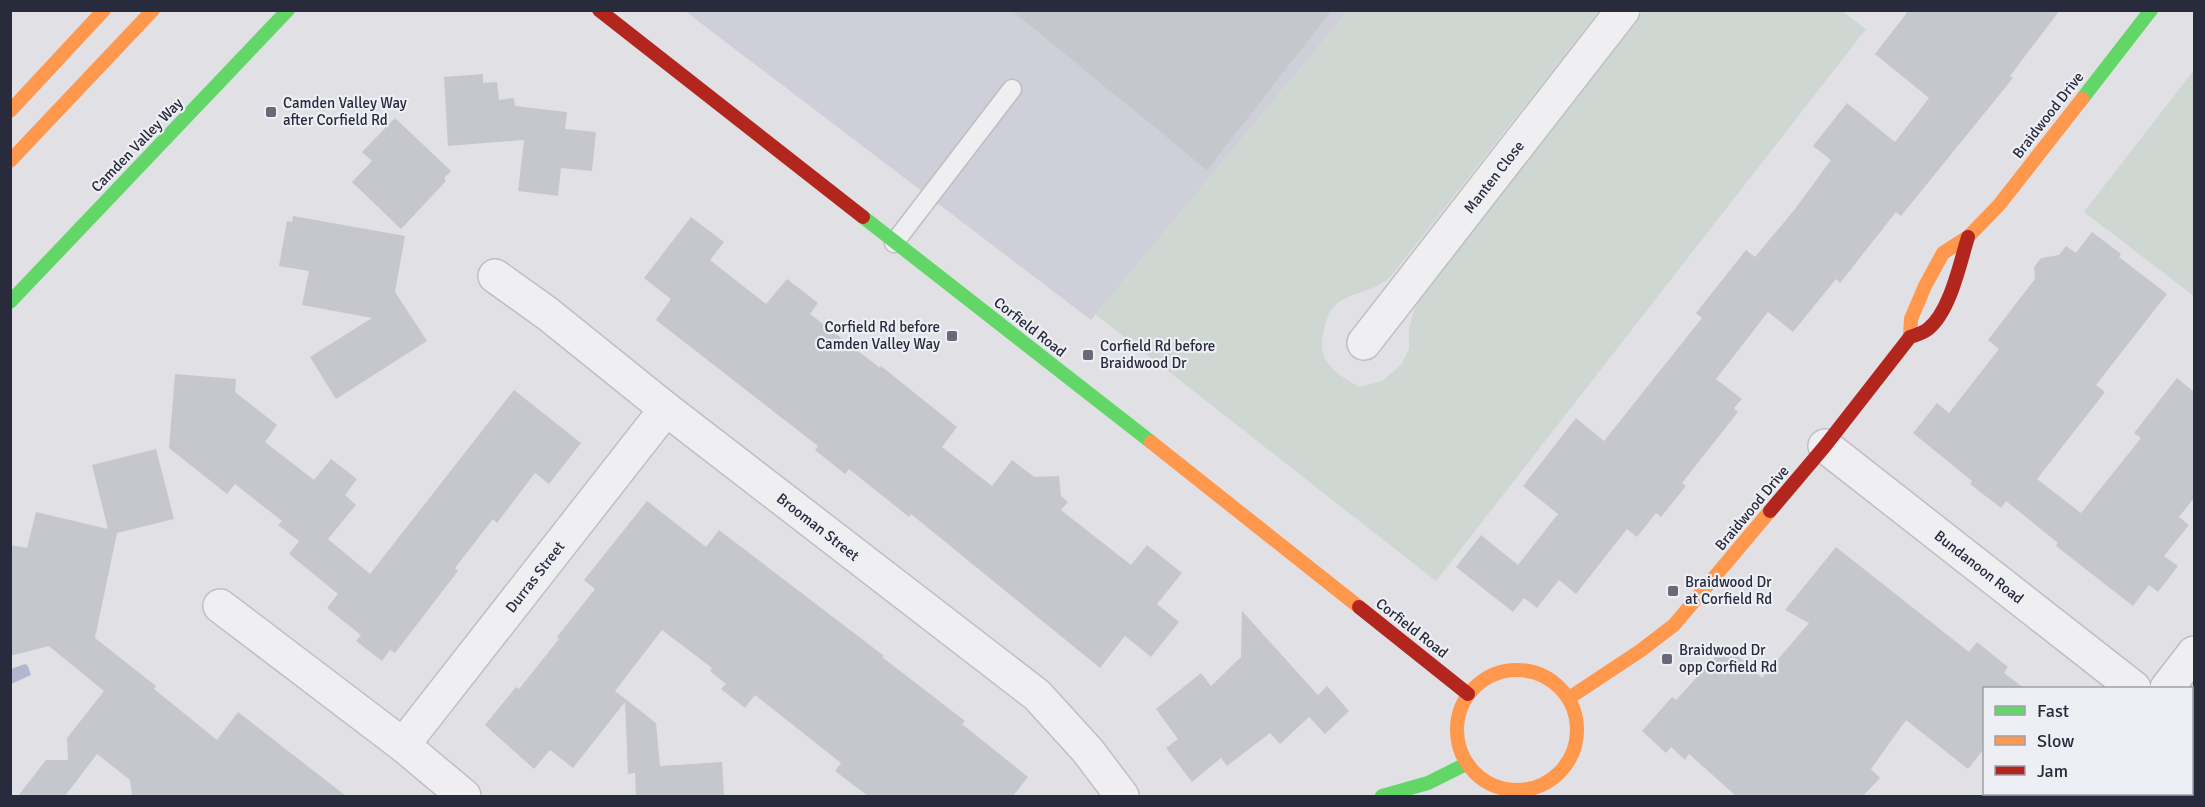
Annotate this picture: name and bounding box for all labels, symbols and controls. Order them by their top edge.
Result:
street label: Braidwood Drive [2009,68,2087,162]
street label: Camden Valley Way [88,94,186,196]
place label: Camden Valley Way after Corfield Rd [283,94,407,129]
marker: Camden Valley Way after Corfield Rd [264,105,278,119]
street label: Manten Close [1460,137,1528,217]
street label: Corfield Road [990,293,1070,361]
place label: Corfield Rd before Camden Valley Way [816,318,940,353]
marker: Corfield Rd before Camden Valley Way [945,329,959,343]
place label: Corfield Rd before Braidwood Dr [1100,337,1215,372]
marker: Corfield Rd before Braidwood Dr [1081,348,1095,362]
street label: Braidwood Drive [1711,462,1793,554]
street label: Brooman Street [773,489,863,565]
street label: Bundanoon Road [1931,527,2027,607]
street label: Durras Street [502,538,568,616]
place label: Braidwood Dr at Corfield Rd [1685,573,1772,608]
marker: Braidwood Dr at Corfield Rd [1666,584,1680,598]
street label: Corfield Road [1372,594,1452,662]
place label: Braidwood Dr opp Corfield Rd [1679,641,1777,676]
marker: Braidwood Dr opp Corfield Rd [1660,652,1674,666]
legend [1983,687,2193,795]
text: Fast [2037,700,2069,722]
text: Slow [2037,730,2074,752]
text: Jam [2037,760,2068,782]

